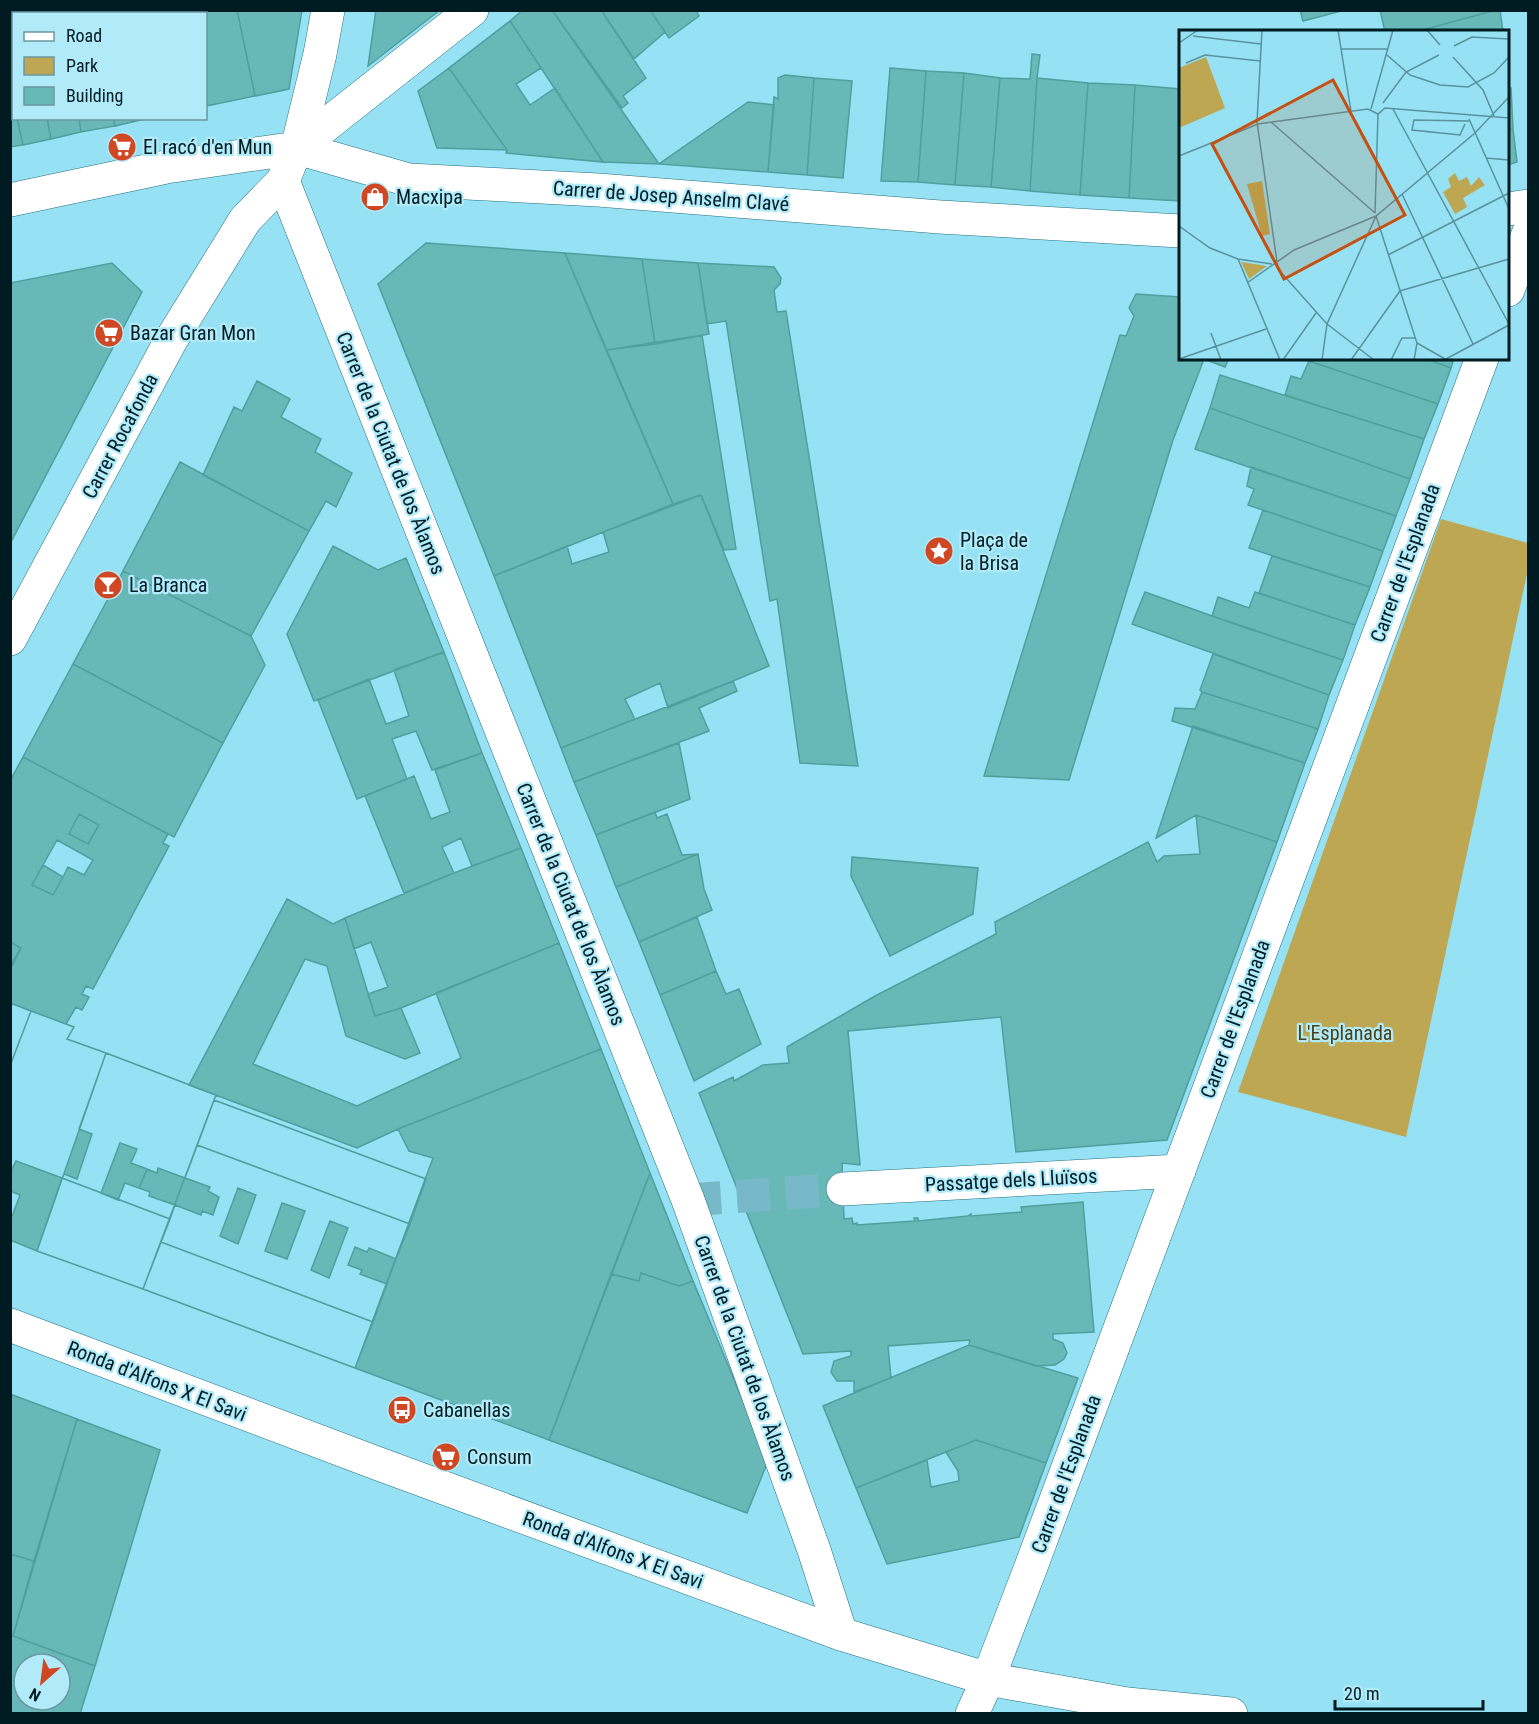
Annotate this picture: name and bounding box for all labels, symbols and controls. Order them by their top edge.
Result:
legend [12,12,207,120]
text: Road [66,25,102,46]
inset map [1179,30,1509,360]
text: Park [66,55,98,76]
text: Building [66,85,123,106]
supermarket icon: El racó d'en Mun [106,131,138,163]
place label: El racó d'en Mun [143,135,272,159]
street label: Carrer de Josep Anselm Clavé [552,176,790,216]
shop icon: Macxipa [359,181,391,213]
place label: Macxipa [396,185,463,209]
supermarket icon: Bazar Gran Mon [93,317,125,349]
place label: Bazar Gran Mon [130,321,256,345]
street label: Carrer de la Ciutat de los Àlamos [331,328,451,578]
street label: Carrer Rocafonda [77,369,163,503]
street label: Carrer de l'Esplanada [1365,481,1445,645]
place label: Plaça de la Brisa [960,528,1028,575]
place icon: Plaça de la Brisa [923,535,955,567]
bar icon: La Branca [92,569,124,601]
place label: La Branca [129,573,207,597]
street label: Carrer de la Ciutat de los Àlamos [511,779,631,1029]
street label: Carrer de l'Esplanada [1195,937,1275,1101]
park label: L'Esplanada [1298,1021,1392,1045]
street label: Passatge dels Lluïsos [924,1164,1098,1196]
street label: Carrer de la Ciutat de los Àlamos [689,1232,801,1484]
street label: Ronda d'Alfons X El Savi [64,1336,250,1426]
street label: Carrer de l'Esplanada [1026,1392,1106,1556]
bus stop icon: Cabanellas [386,1394,418,1426]
place label: Cabanellas [423,1398,510,1422]
supermarket icon: Consum [430,1441,462,1473]
place label: Consum [467,1445,532,1469]
street label: Ronda d'Alfons X El Savi [520,1506,706,1594]
north arrow [12,1652,72,1712]
scale bar [1335,1673,1484,1711]
text: 20 m [1344,1683,1379,1704]
text: N [26,1684,44,1705]

